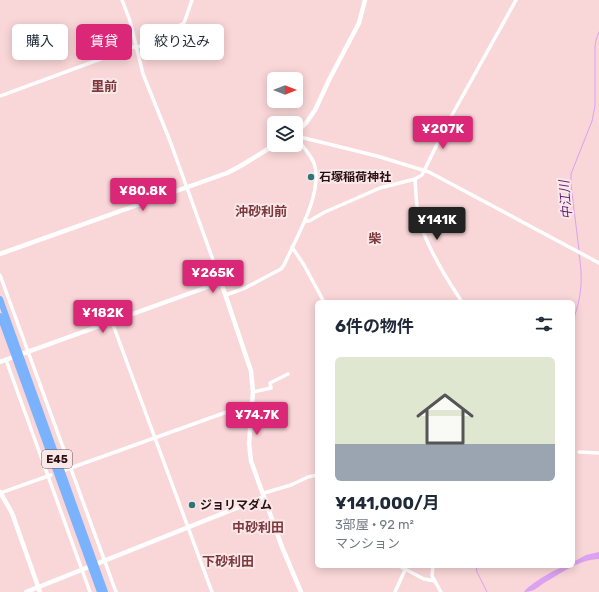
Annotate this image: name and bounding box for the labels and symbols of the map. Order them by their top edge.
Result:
north arrow [267,72,303,108]
district label: 里前 [91,79,117,94]
pin: ¥207K [415,116,471,150]
place label: 石塚稲荷神社 [319,170,391,184]
marker: 石塚稲荷神社 [306,172,316,182]
pin: ¥80.8K [110,178,176,212]
water label: 中江川 [556,178,575,220]
district label: 沖砂利前 [235,204,287,219]
pin: ¥141K [409,207,465,241]
district label: 柴 [368,231,382,246]
pin: ¥265K [185,260,241,294]
pin: ¥182K [75,300,131,334]
pin: ¥74.7K [224,402,290,436]
road number: E45 [42,450,72,468]
place label: ジョリマダム [200,498,272,512]
marker: ジョリマダム [187,500,197,510]
district label: 中砂利田 [232,520,284,535]
district label: 下砂利田 [202,554,254,569]

